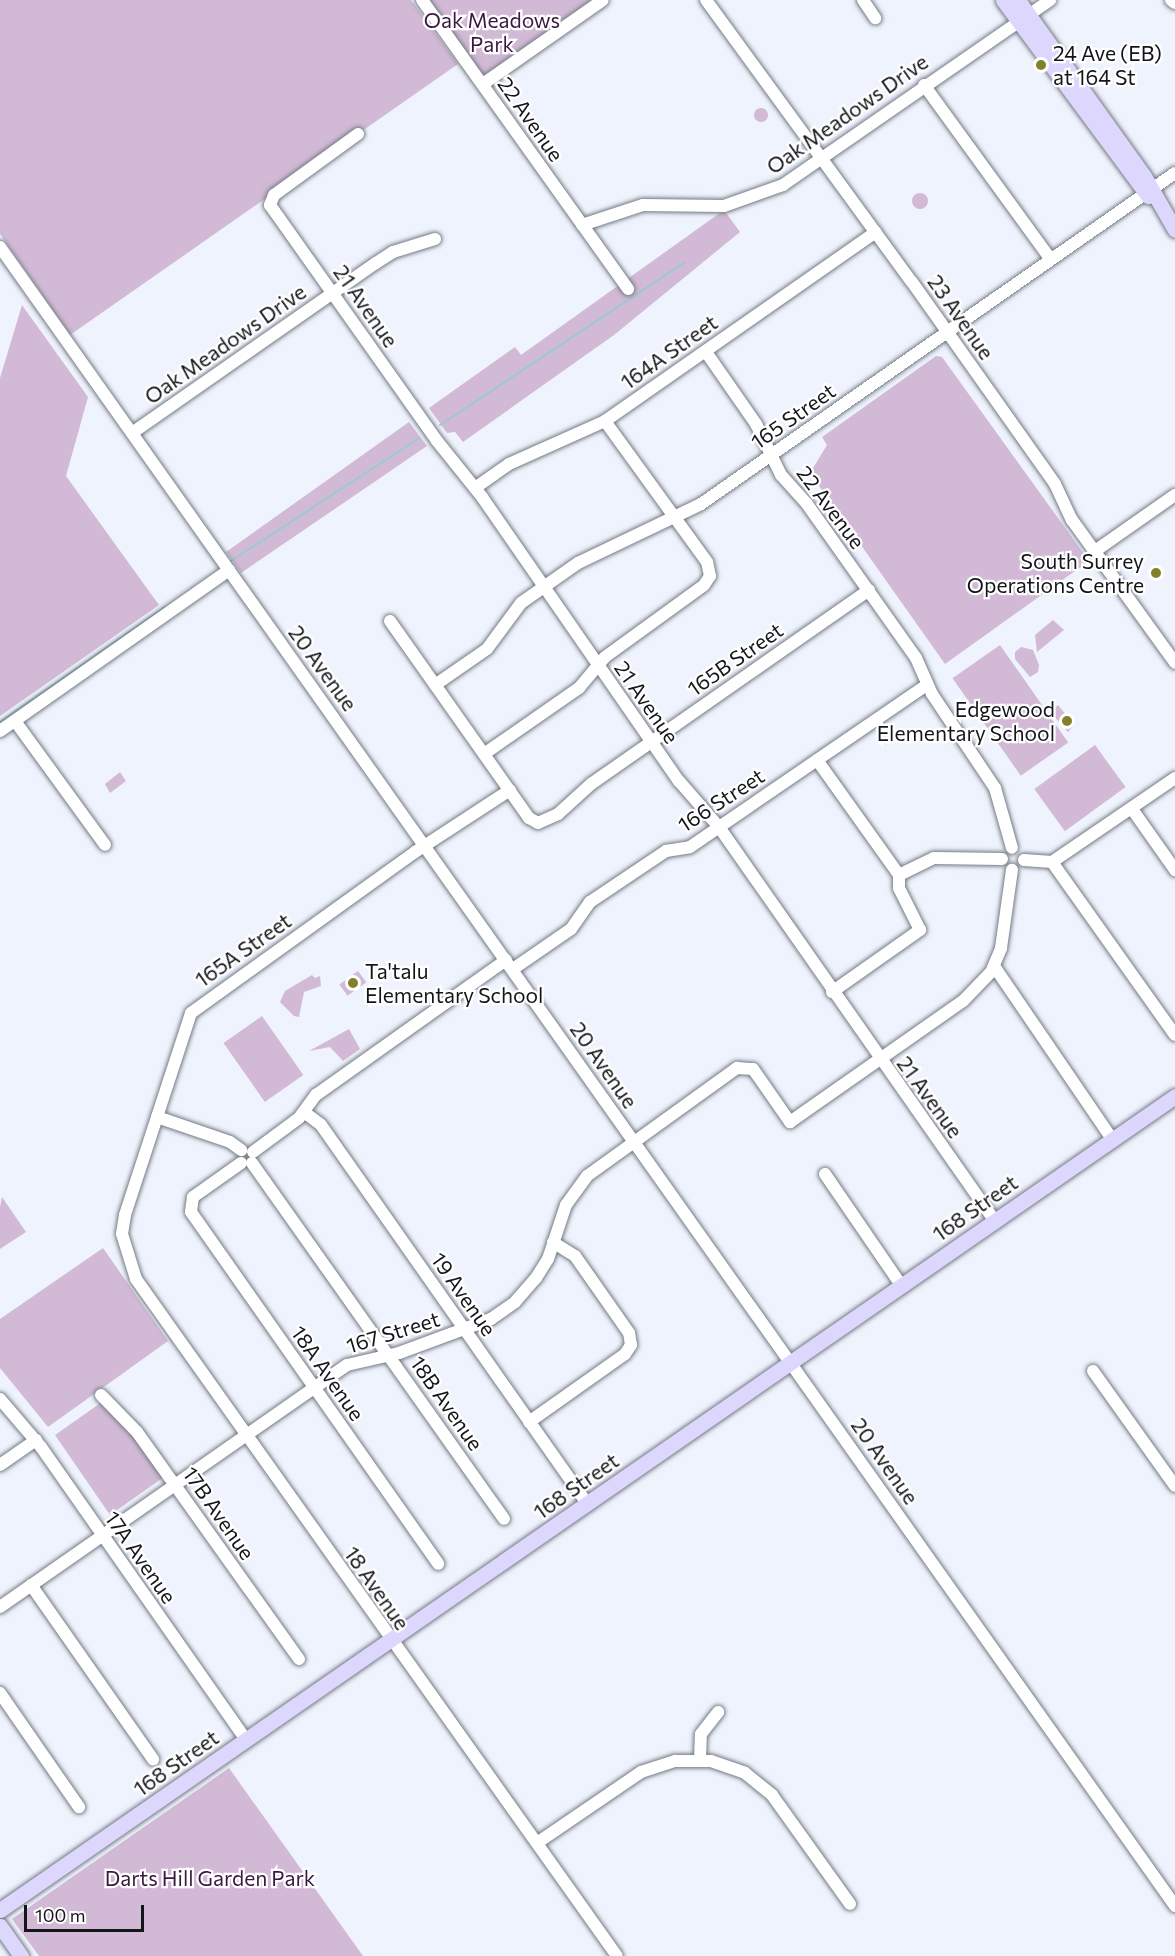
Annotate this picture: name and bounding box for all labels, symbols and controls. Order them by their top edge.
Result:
park label: Oak Meadows Park [424,7,560,57]
place label: 24 Ave (EB) at 164 St [1053,40,1162,90]
street label: Oak Meadows Drive [762,49,932,179]
marker: 24 Ave (EB) at 164 St [1034,58,1048,72]
street label: 22 Avenue [493,72,569,166]
street label: 21 Avenue [329,260,403,352]
street label: 23 Avenue [923,270,999,364]
street label: Oak Meadows Drive [140,279,310,409]
street label: 164A Street [616,310,722,394]
street label: 165 Street [746,378,840,454]
street label: 22 Avenue [792,461,870,553]
place label: South Surrey Operations Centre [967,548,1144,598]
marker: South Surrey Operations Centre [1149,566,1163,580]
street label: 165B Street [682,617,788,701]
street label: 20 Avenue [284,620,362,716]
street label: 21 Avenue [610,656,684,748]
place label: Edgewood Elementary School [877,696,1055,746]
marker: Edgewood Elementary School [1060,714,1074,728]
street label: 166 Street [673,763,769,837]
street label: 165A Street [190,908,296,992]
place label: Ta'talu Elementary School [365,958,543,1008]
marker: Ta'talu Elementary School [346,976,360,990]
street label: 20 Avenue [565,1017,643,1113]
street label: 21 Avenue [892,1051,968,1143]
street label: 168 Street [928,1170,1022,1246]
street label: 19 Avenue [426,1248,502,1340]
street label: 167 Street [343,1306,443,1358]
street label: 18A Avenue [286,1321,370,1425]
street label: 18B Avenue [405,1351,489,1455]
street label: 20 Avenue [846,1413,924,1509]
street label: 168 Street [529,1448,623,1524]
street label: 17B Avenue [178,1462,260,1564]
street label: 17A Avenue [100,1506,182,1608]
street label: 18 Avenue [339,1542,415,1634]
street label: 168 Street [129,1725,223,1801]
park label: Darts Hill Garden Park [105,1865,315,1891]
scale bar [27,1893,147,1931]
text: 100 m [35,1904,85,1926]

